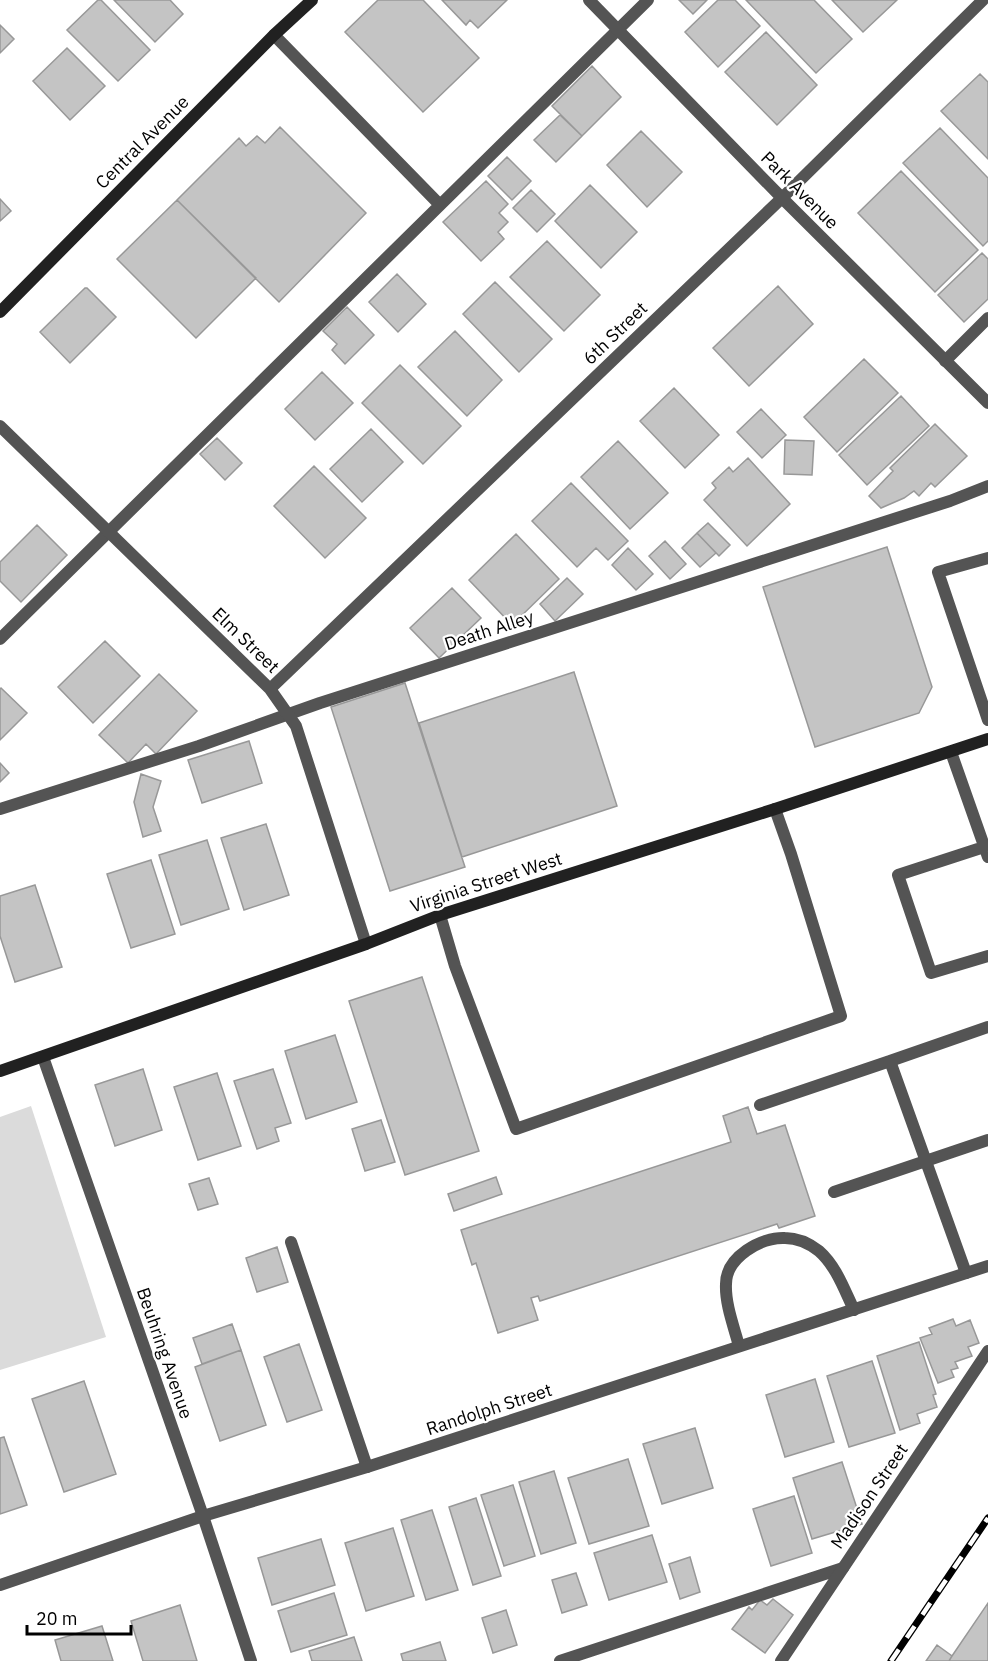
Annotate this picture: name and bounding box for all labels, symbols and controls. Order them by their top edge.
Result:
street label: Central Avenue [90,90,194,194]
street label: Park Avenue [756,146,844,234]
street label: 6th Street [578,297,652,369]
street label: Elm Street [208,602,284,678]
street label: Death Alley [442,605,536,655]
street label: Virginia Street West [407,847,565,917]
street label: Beuhring Avenue [132,1284,198,1422]
street label: Randolph Street [423,1378,555,1440]
street label: Madison Street [825,1439,913,1553]
scale bar [27,1598,130,1636]
text: 20 m [36,1607,78,1630]

